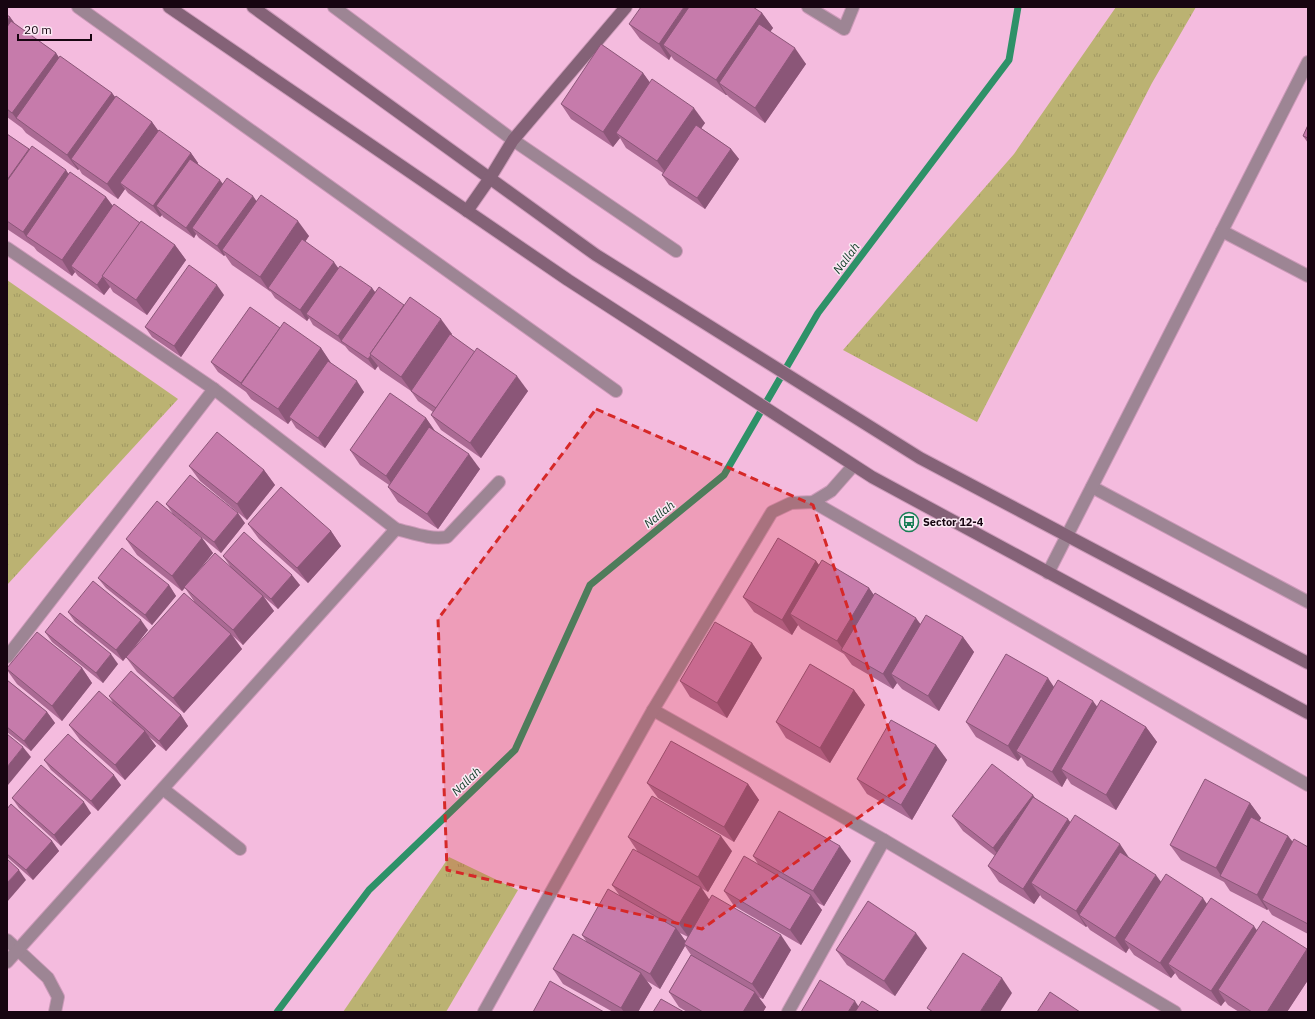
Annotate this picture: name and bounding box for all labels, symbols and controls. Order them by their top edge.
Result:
scale bar [18,16,91,42]
text: 20 m [24,22,52,37]
water label: Nallah [829,239,863,277]
water label: Nallah [641,497,678,531]
bus stop icon: Sector 12-4 [898,511,920,533]
place label: Sector 12-4 [923,515,984,529]
water label: Nallah [448,763,484,799]

